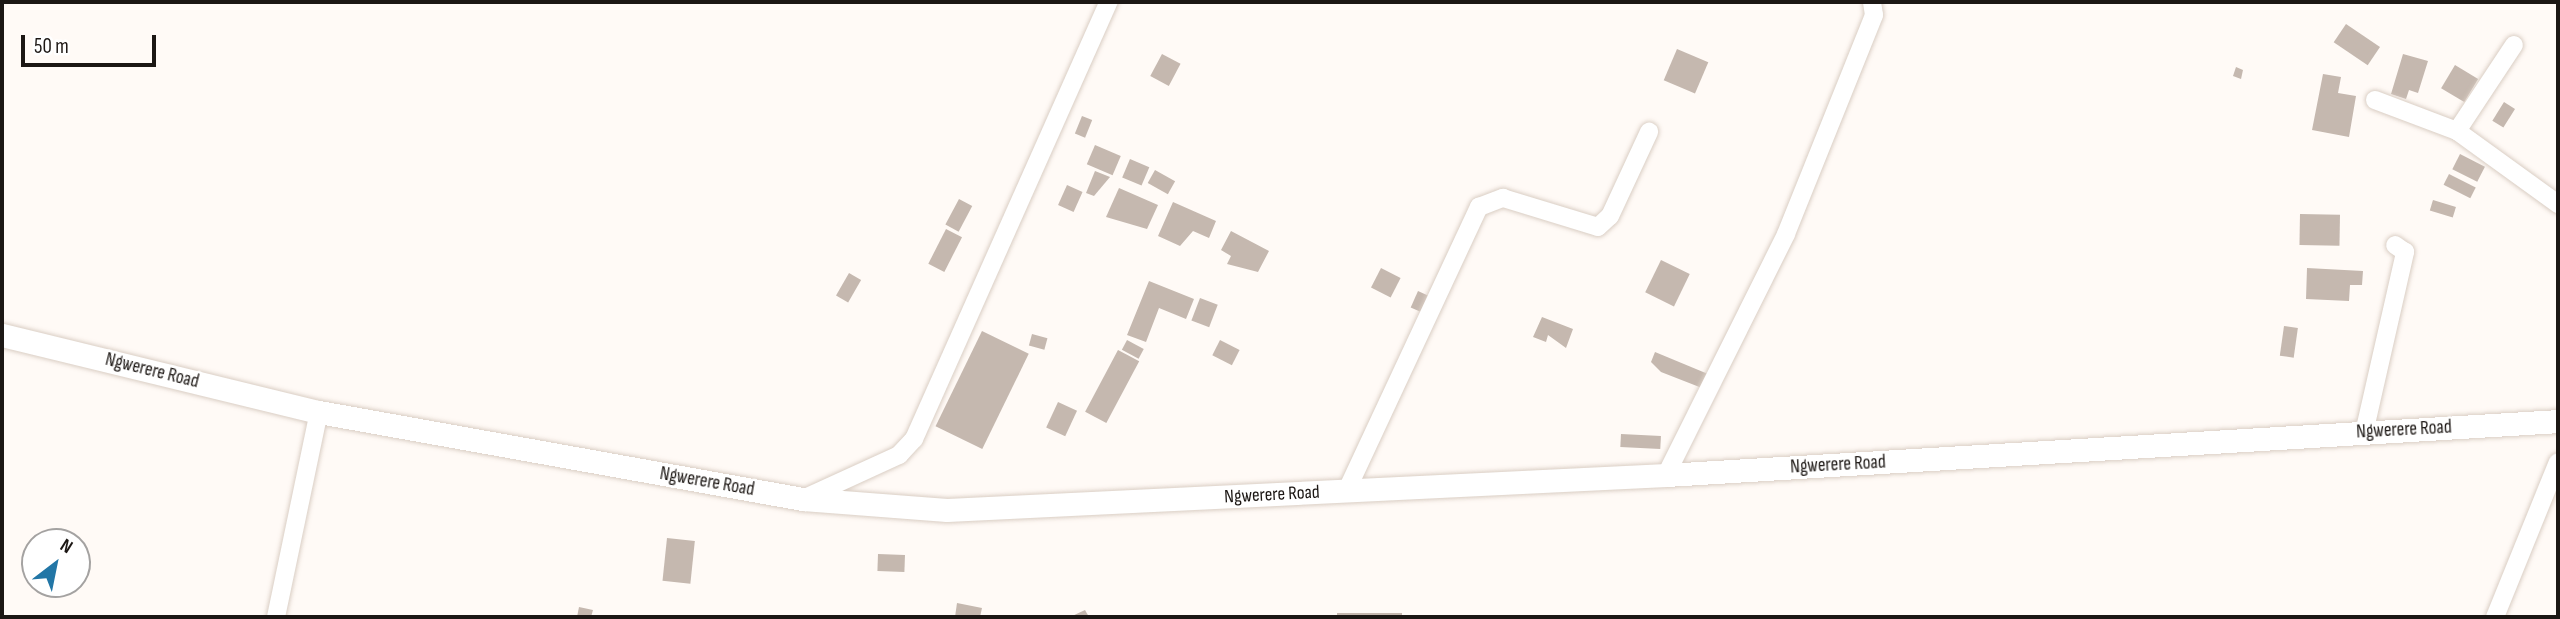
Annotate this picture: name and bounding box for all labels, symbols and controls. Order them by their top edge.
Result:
scale bar [24,21,159,65]
text: 50 m [34,34,69,59]
street label: Ngwerere Road [103,348,201,394]
street label: Ngwerere Road [2356,416,2452,444]
street label: Ngwerere Road [1790,451,1886,479]
street label: Ngwerere Road [658,462,756,502]
street label: Ngwerere Road [1224,481,1320,509]
north arrow [21,528,91,598]
text: N [56,534,77,559]

